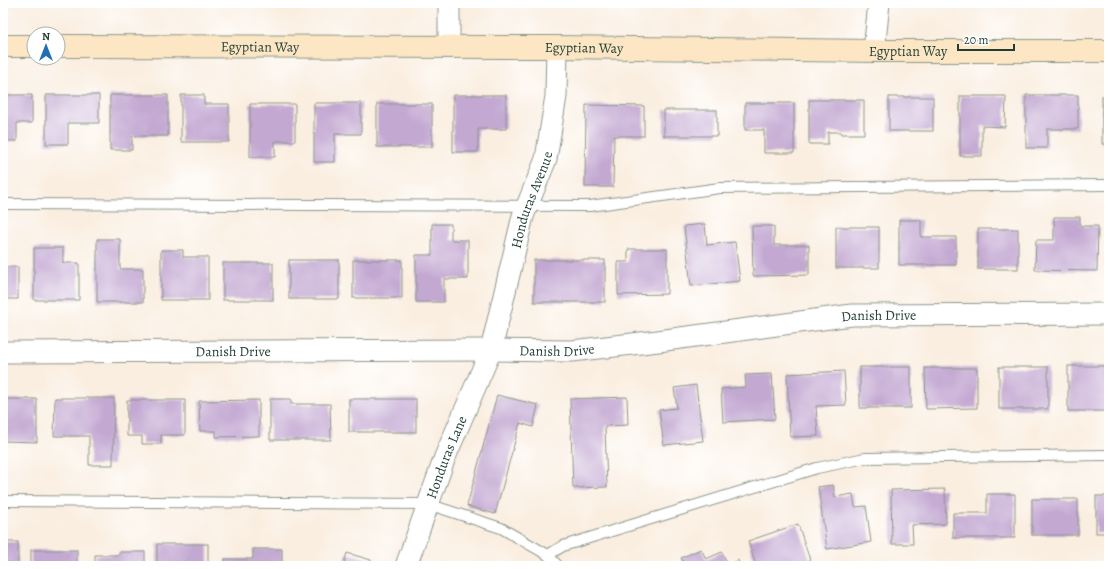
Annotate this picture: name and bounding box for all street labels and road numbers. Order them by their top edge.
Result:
street label: Egyptian Way [221,37,300,56]
street label: Egyptian Way [545,38,624,58]
street label: Egyptian Way [869,42,948,61]
street label: Honduras Avenue [507,150,557,250]
street label: Danish Drive [840,306,916,326]
street label: Danish Drive [519,339,596,361]
street label: Danish Drive [195,342,271,361]
street label: Honduras Lane [422,413,472,502]

